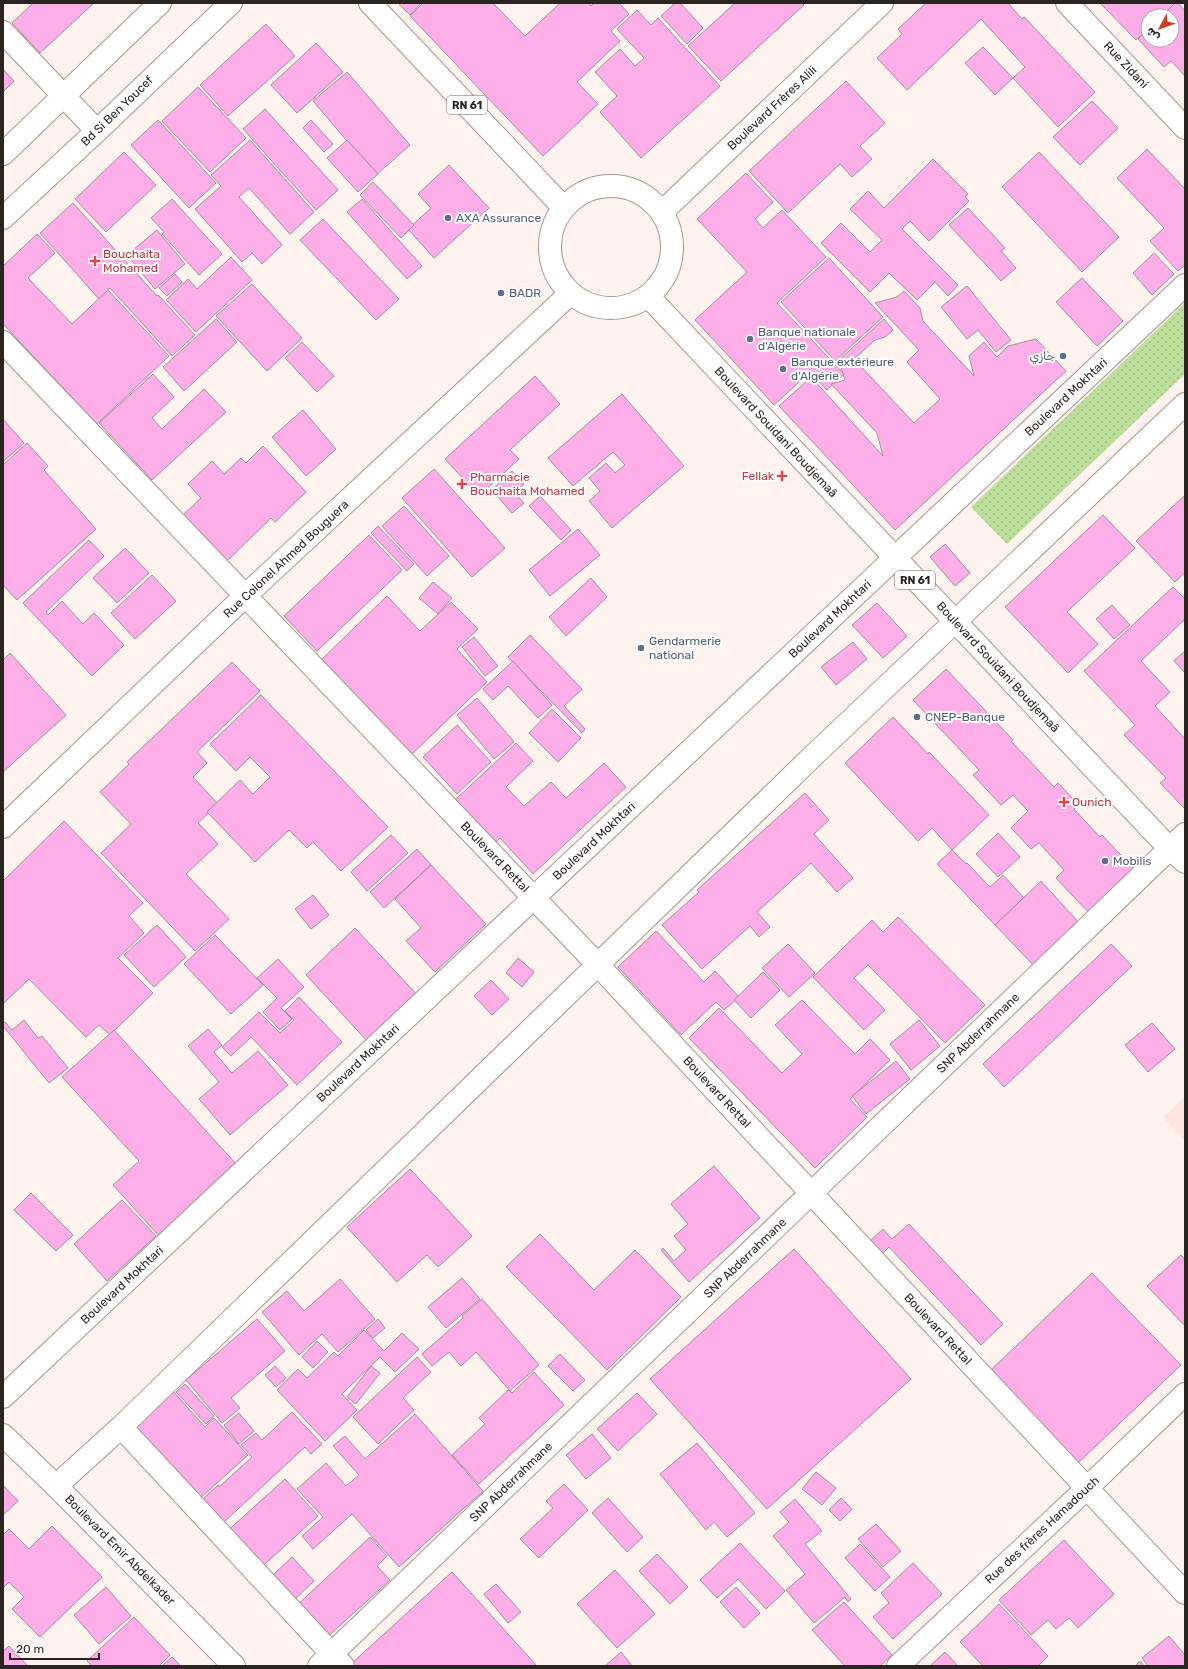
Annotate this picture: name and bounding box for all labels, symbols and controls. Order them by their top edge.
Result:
north arrow [1140,8,1180,48]
text: ش [1143,25,1162,44]
street label: Rue Zidani [1101,39,1151,91]
street label: Boulevard Frères Alili [725,63,820,153]
street label: Bd Si Ben Youcef [78,73,156,149]
road number: RN 61 [447,96,487,114]
place label: AXA Assurance [456,211,541,225]
marker: AXA Assurance [443,213,453,223]
place label: Bouchaita Mohamed [103,247,160,275]
marker: Bouchaita Mohamed [90,256,100,266]
place label: BADR [509,286,541,300]
marker: BADR [496,288,506,298]
place label: Banque nationale d'Algérie [758,325,856,353]
marker: Banque nationale d'Algérie [745,334,755,344]
place label: جازي [1029,349,1055,364]
marker: جازي [1058,351,1068,361]
place label: Banque extérieure d'Algérie [791,355,894,383]
street label: Boulevard Mokhtari [1022,355,1110,439]
street label: Boulevard Souidani Boudjemaâ [712,364,840,500]
marker: Banque extérieure d'Algérie [778,364,788,374]
place label: Fellak [742,469,775,483]
place label: Pharmacie Bouchaita Mohamed [470,470,585,498]
marker: Fellak [777,471,787,481]
marker: Pharmacie Bouchaita Mohamed [457,479,467,489]
street label: Rue Colonel Ahmed Bouguera [220,497,352,621]
road number: RN 61 [895,571,935,589]
street label: Boulevard Mokhtari [786,577,874,661]
street label: Boulevard Souidani Boudjemaâ [934,599,1062,735]
place label: Gendarmerie national [649,634,721,662]
marker: Gendarmerie national [636,643,646,653]
place label: CNEP-Banque [925,710,1005,724]
marker: CNEP-Banque [912,712,922,722]
place label: Ounich [1072,795,1111,809]
marker: Ounich [1059,797,1069,807]
street label: Boulevard Mokhtari [550,799,638,883]
street label: Boulevard Rettal [458,819,532,895]
place label: Mobilis [1113,854,1151,868]
marker: Mobilis [1100,856,1110,866]
street label: SNP Abderrahmane [934,990,1022,1076]
street label: Boulevard Mokhtari [314,1021,402,1105]
street label: Boulevard Rettal [680,1053,754,1131]
street label: SNP Abderrahmane [701,1215,789,1301]
street label: Boulevard Mokhtari [78,1243,166,1327]
street label: Boulevard Rettal [901,1290,975,1368]
street label: SNP Abderrahmane [467,1439,555,1525]
street label: Rue des frères Hamadouch [982,1473,1102,1587]
street label: Boulevard Emir Abdelkader [62,1492,178,1608]
scale bar [10,1635,99,1661]
text: 20 m [16,1642,44,1656]

